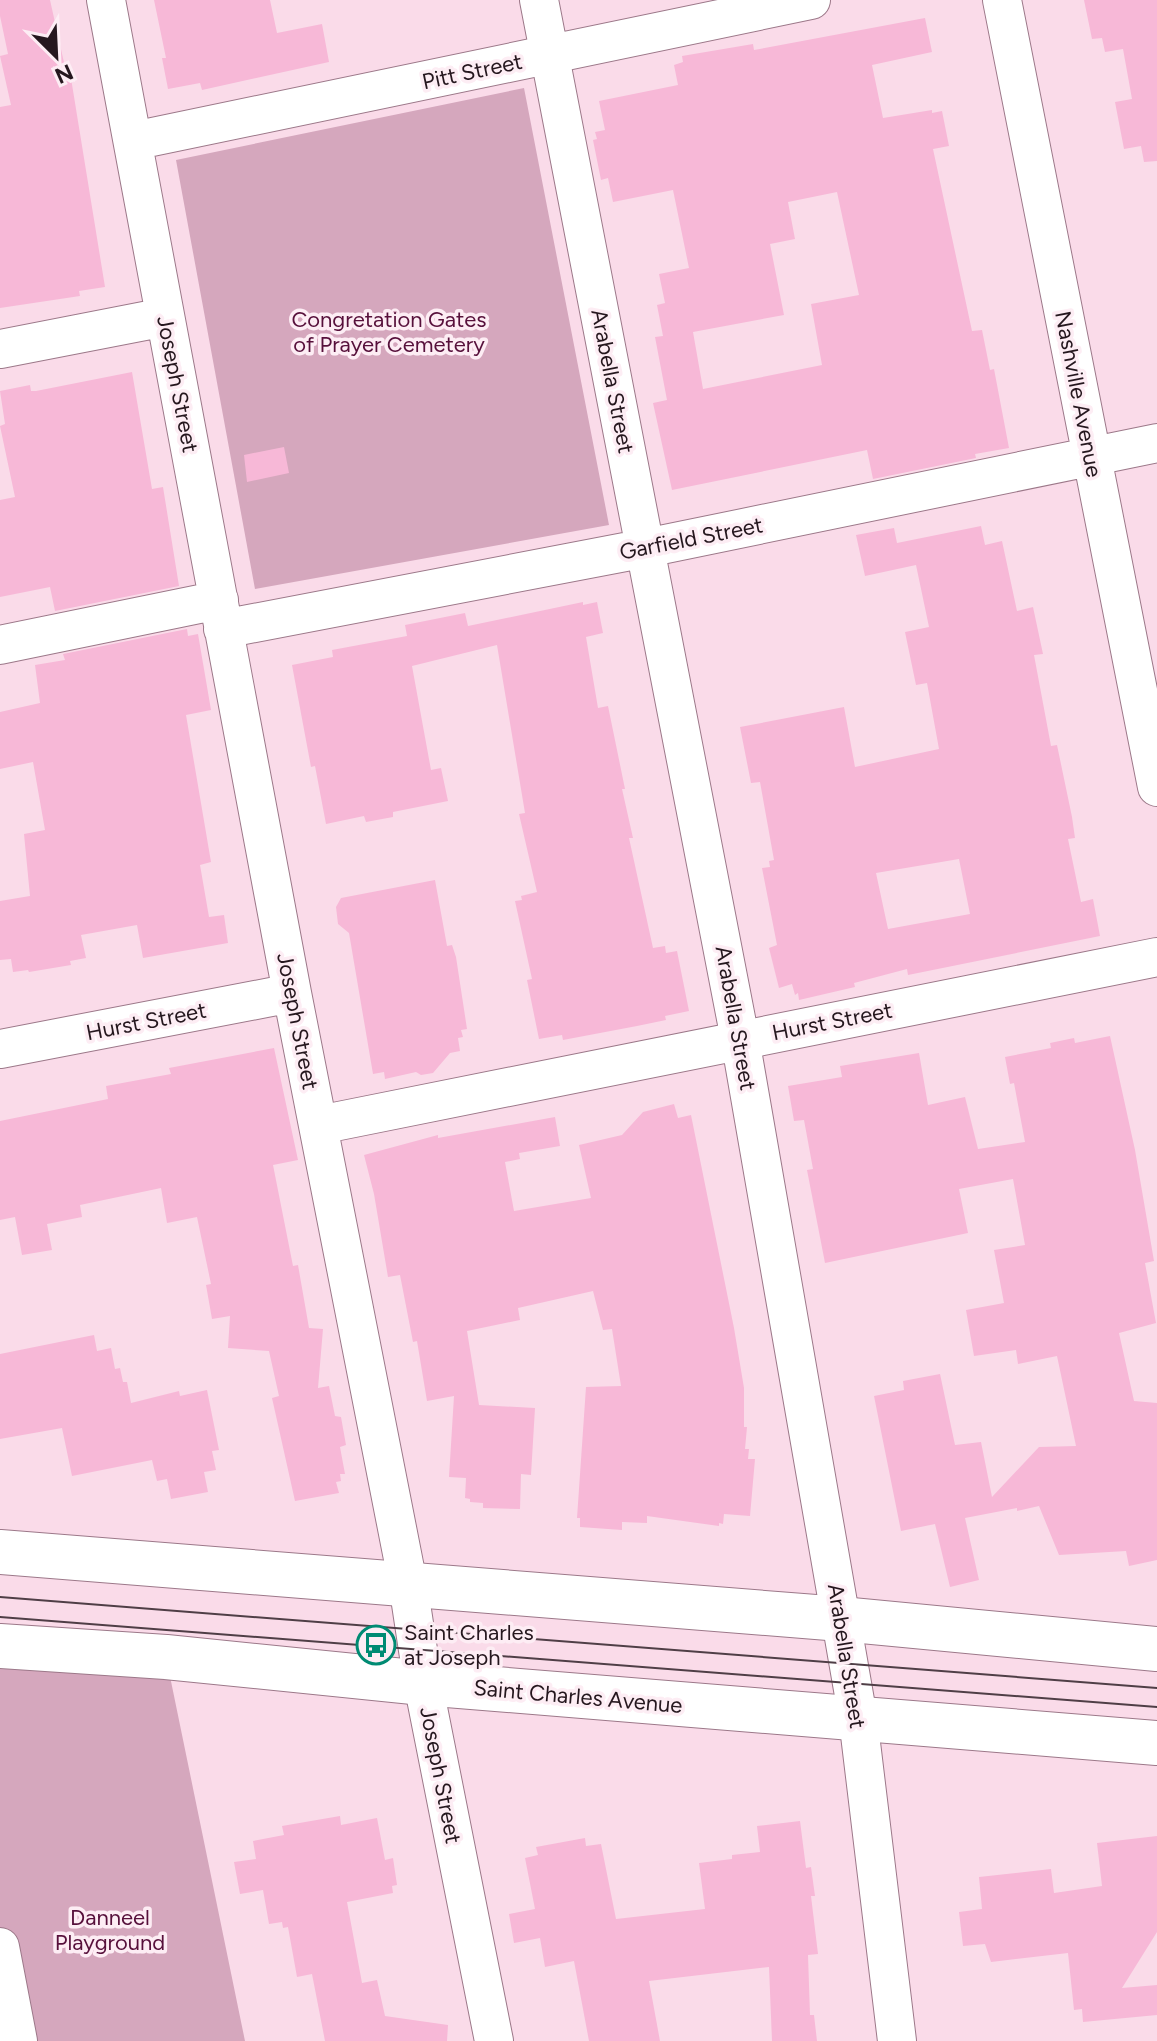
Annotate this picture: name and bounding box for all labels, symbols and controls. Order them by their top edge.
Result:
north arrow [16,16,96,96]
street label: Pitt Street [420,48,525,95]
text: N [51,58,77,90]
park label: Congretation Gates of Prayer Cemetery [291,306,487,358]
street label: Arabella Street [585,307,640,456]
street label: Nashville Avenue [1049,309,1108,479]
street label: Joseph Street [151,313,204,455]
street label: Garfield Street [617,511,765,566]
street label: Arabella Street [710,944,762,1093]
street label: Joseph Street [271,950,324,1092]
street label: Hurst Street [84,997,208,1046]
street label: Hurst Street [770,997,894,1046]
street label: Arabella Street [822,1582,871,1730]
place label: Saint Charles at Joseph [404,1619,534,1671]
bus stop icon: Saint Charles at Joseph [355,1624,397,1666]
street label: Saint Charles Avenue [472,1674,684,1719]
street label: Joseph Street [414,1704,467,1846]
park label: Danneel Playground [55,1904,165,1956]

